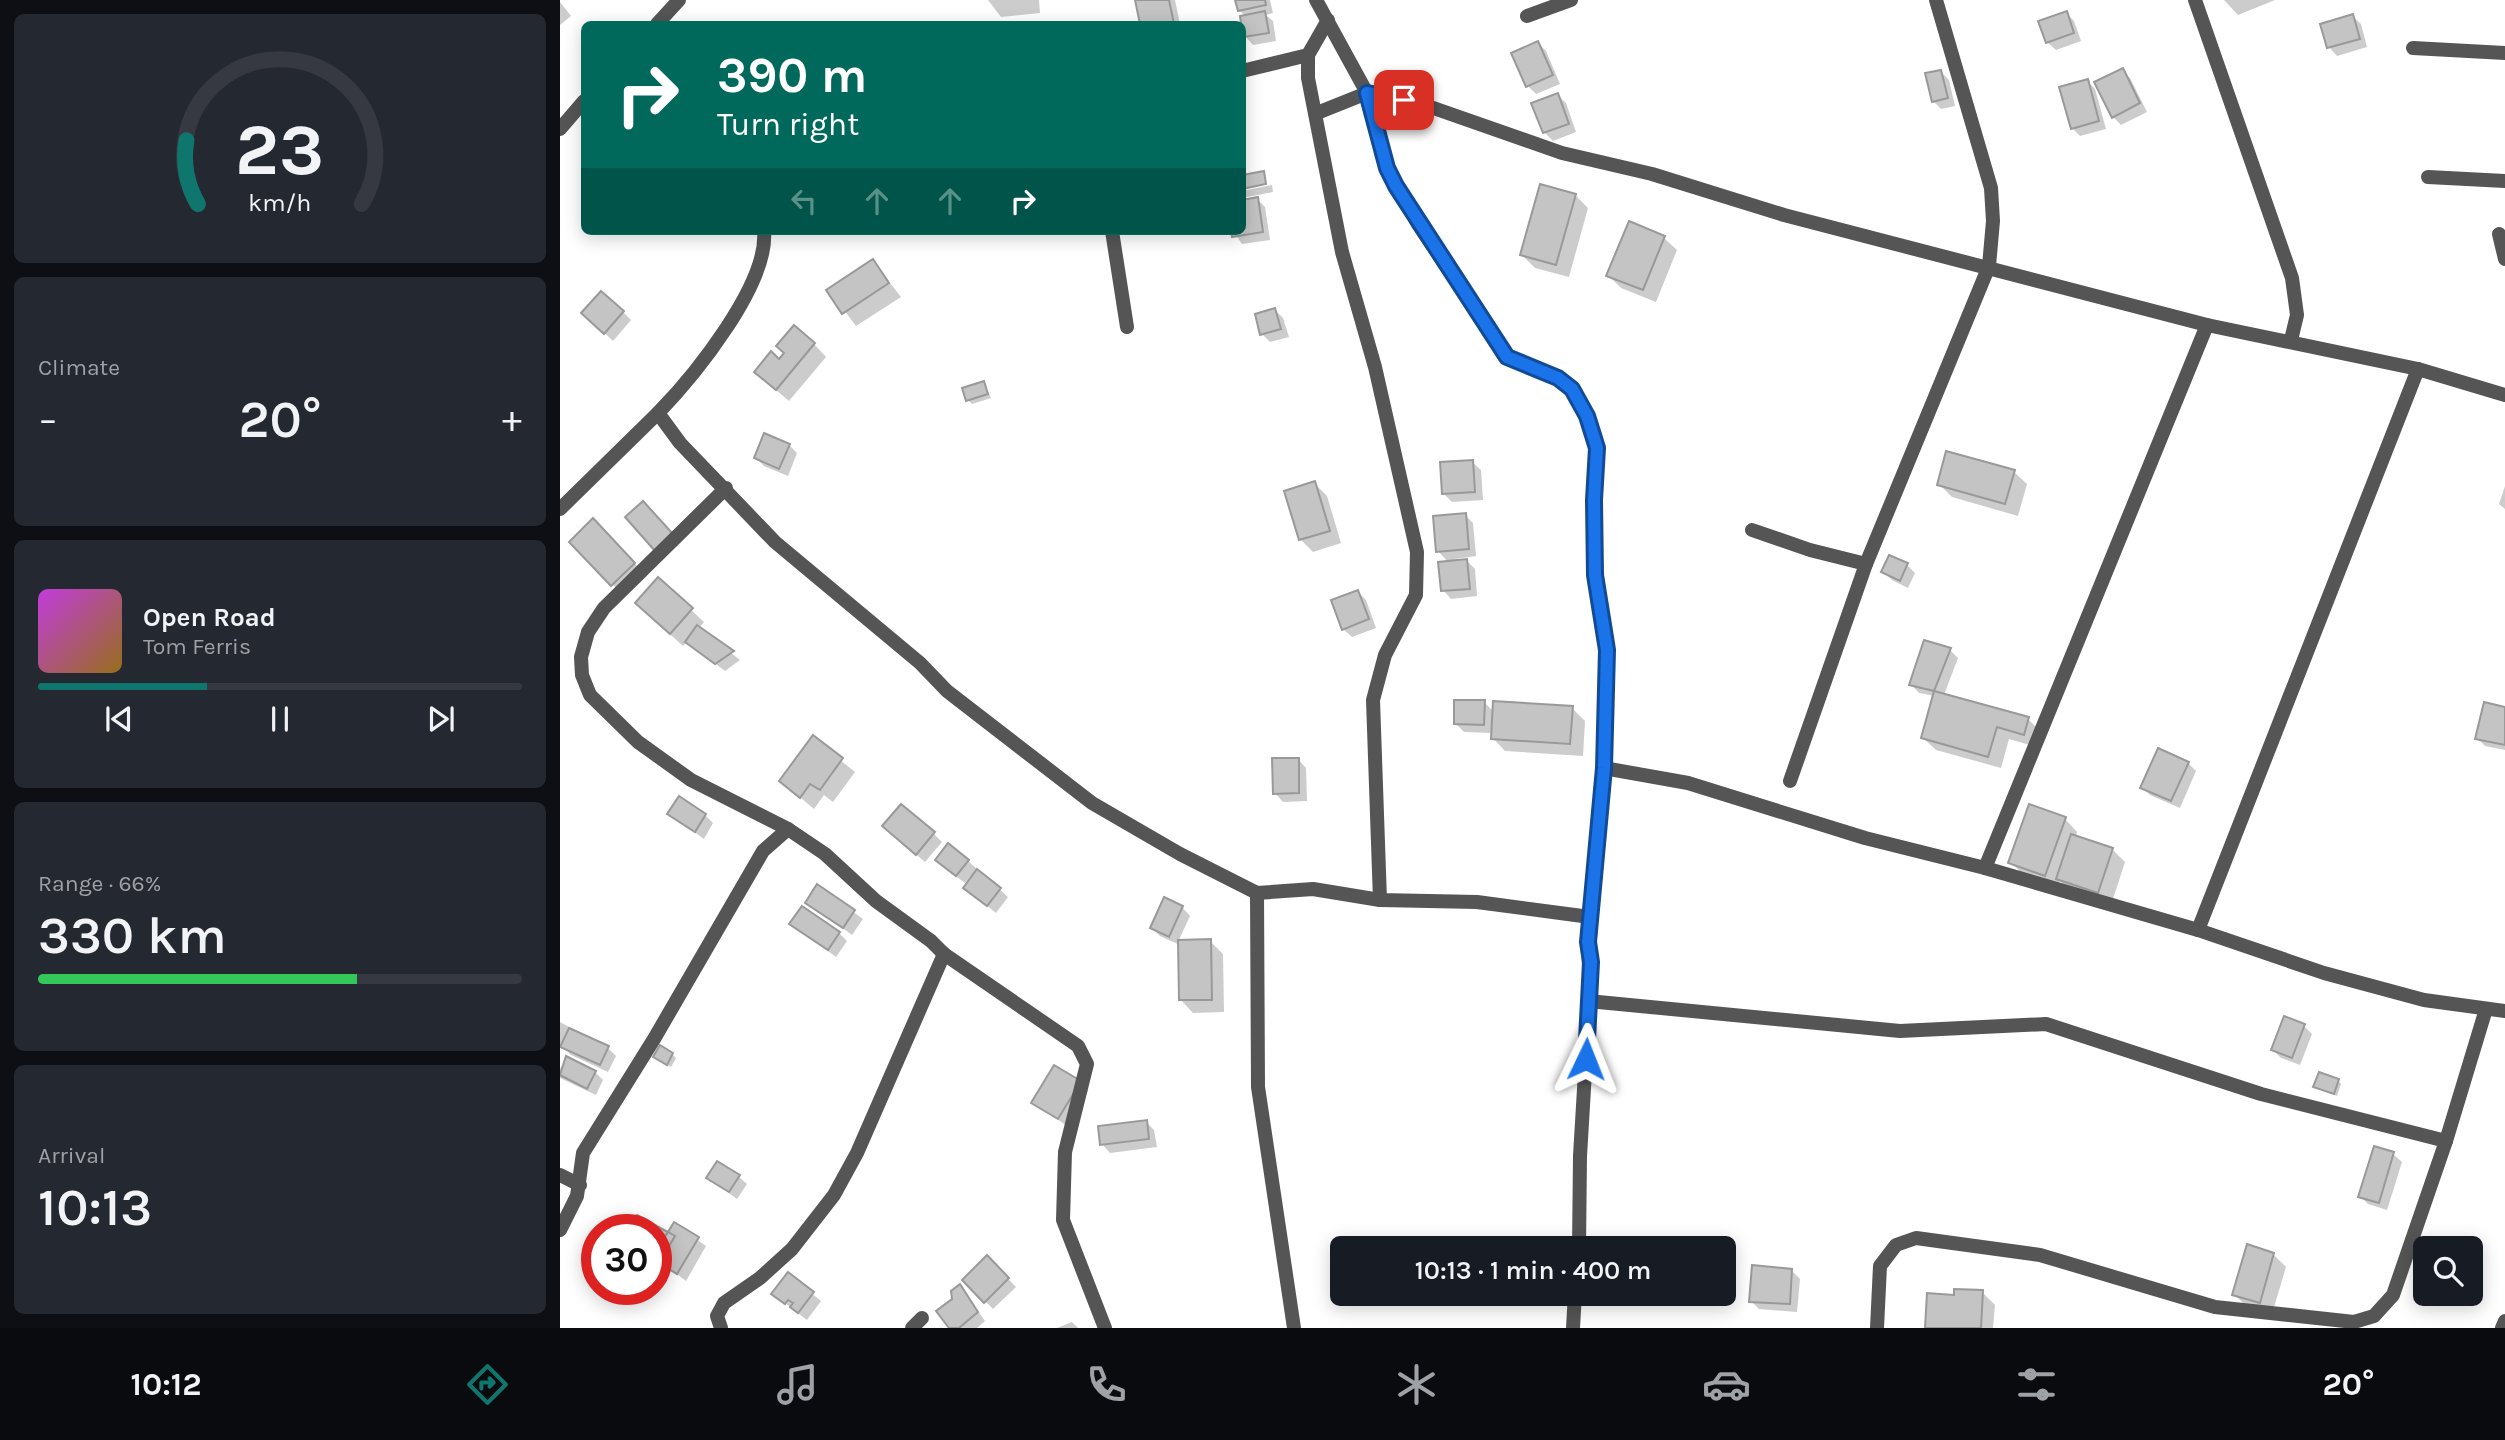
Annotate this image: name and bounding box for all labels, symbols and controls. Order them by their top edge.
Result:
text: 390 m [717,47,867,104]
icon: right [602,49,693,140]
pin [1374,70,1434,130]
icon: arrive [1385,81,1423,119]
text: Turn right [717,106,859,143]
text: 23 [235,108,325,193]
icon: left [785,182,823,220]
icon: ahead [858,182,896,220]
icon: ahead [931,182,969,220]
icon: right [1004,182,1042,220]
text: km/h [248,188,312,217]
text: Climate [38,354,120,381]
text: 20° [239,389,321,450]
text: − [38,397,58,442]
text: + [502,397,522,442]
text: Open Road [143,602,276,633]
text: Tom Ferris [143,633,251,660]
icon: previous [100,700,138,738]
icon: pause [261,700,299,738]
icon: next [422,700,460,738]
text: Range · 66% [38,870,161,897]
text: 330 km [38,905,227,966]
position arrow [1549,1022,1623,1096]
text: Arrival [38,1142,105,1169]
text: 10:13 [38,1177,152,1238]
speed limit sign: 30 [581,1214,672,1305]
map controls [2413,1236,2483,1306]
button: search [2413,1236,2483,1306]
text: 10:13 · 1 min · 400 m [1415,1255,1651,1286]
icon: directions [463,1360,512,1409]
icon: music [773,1360,822,1409]
icon: phone [1082,1360,1131,1409]
icon: climate [1392,1360,1441,1409]
icon: car [1702,1360,1751,1409]
icon: filters [2012,1360,2061,1409]
text: 10:12 [130,1366,202,1403]
text: 20° [2322,1366,2374,1403]

